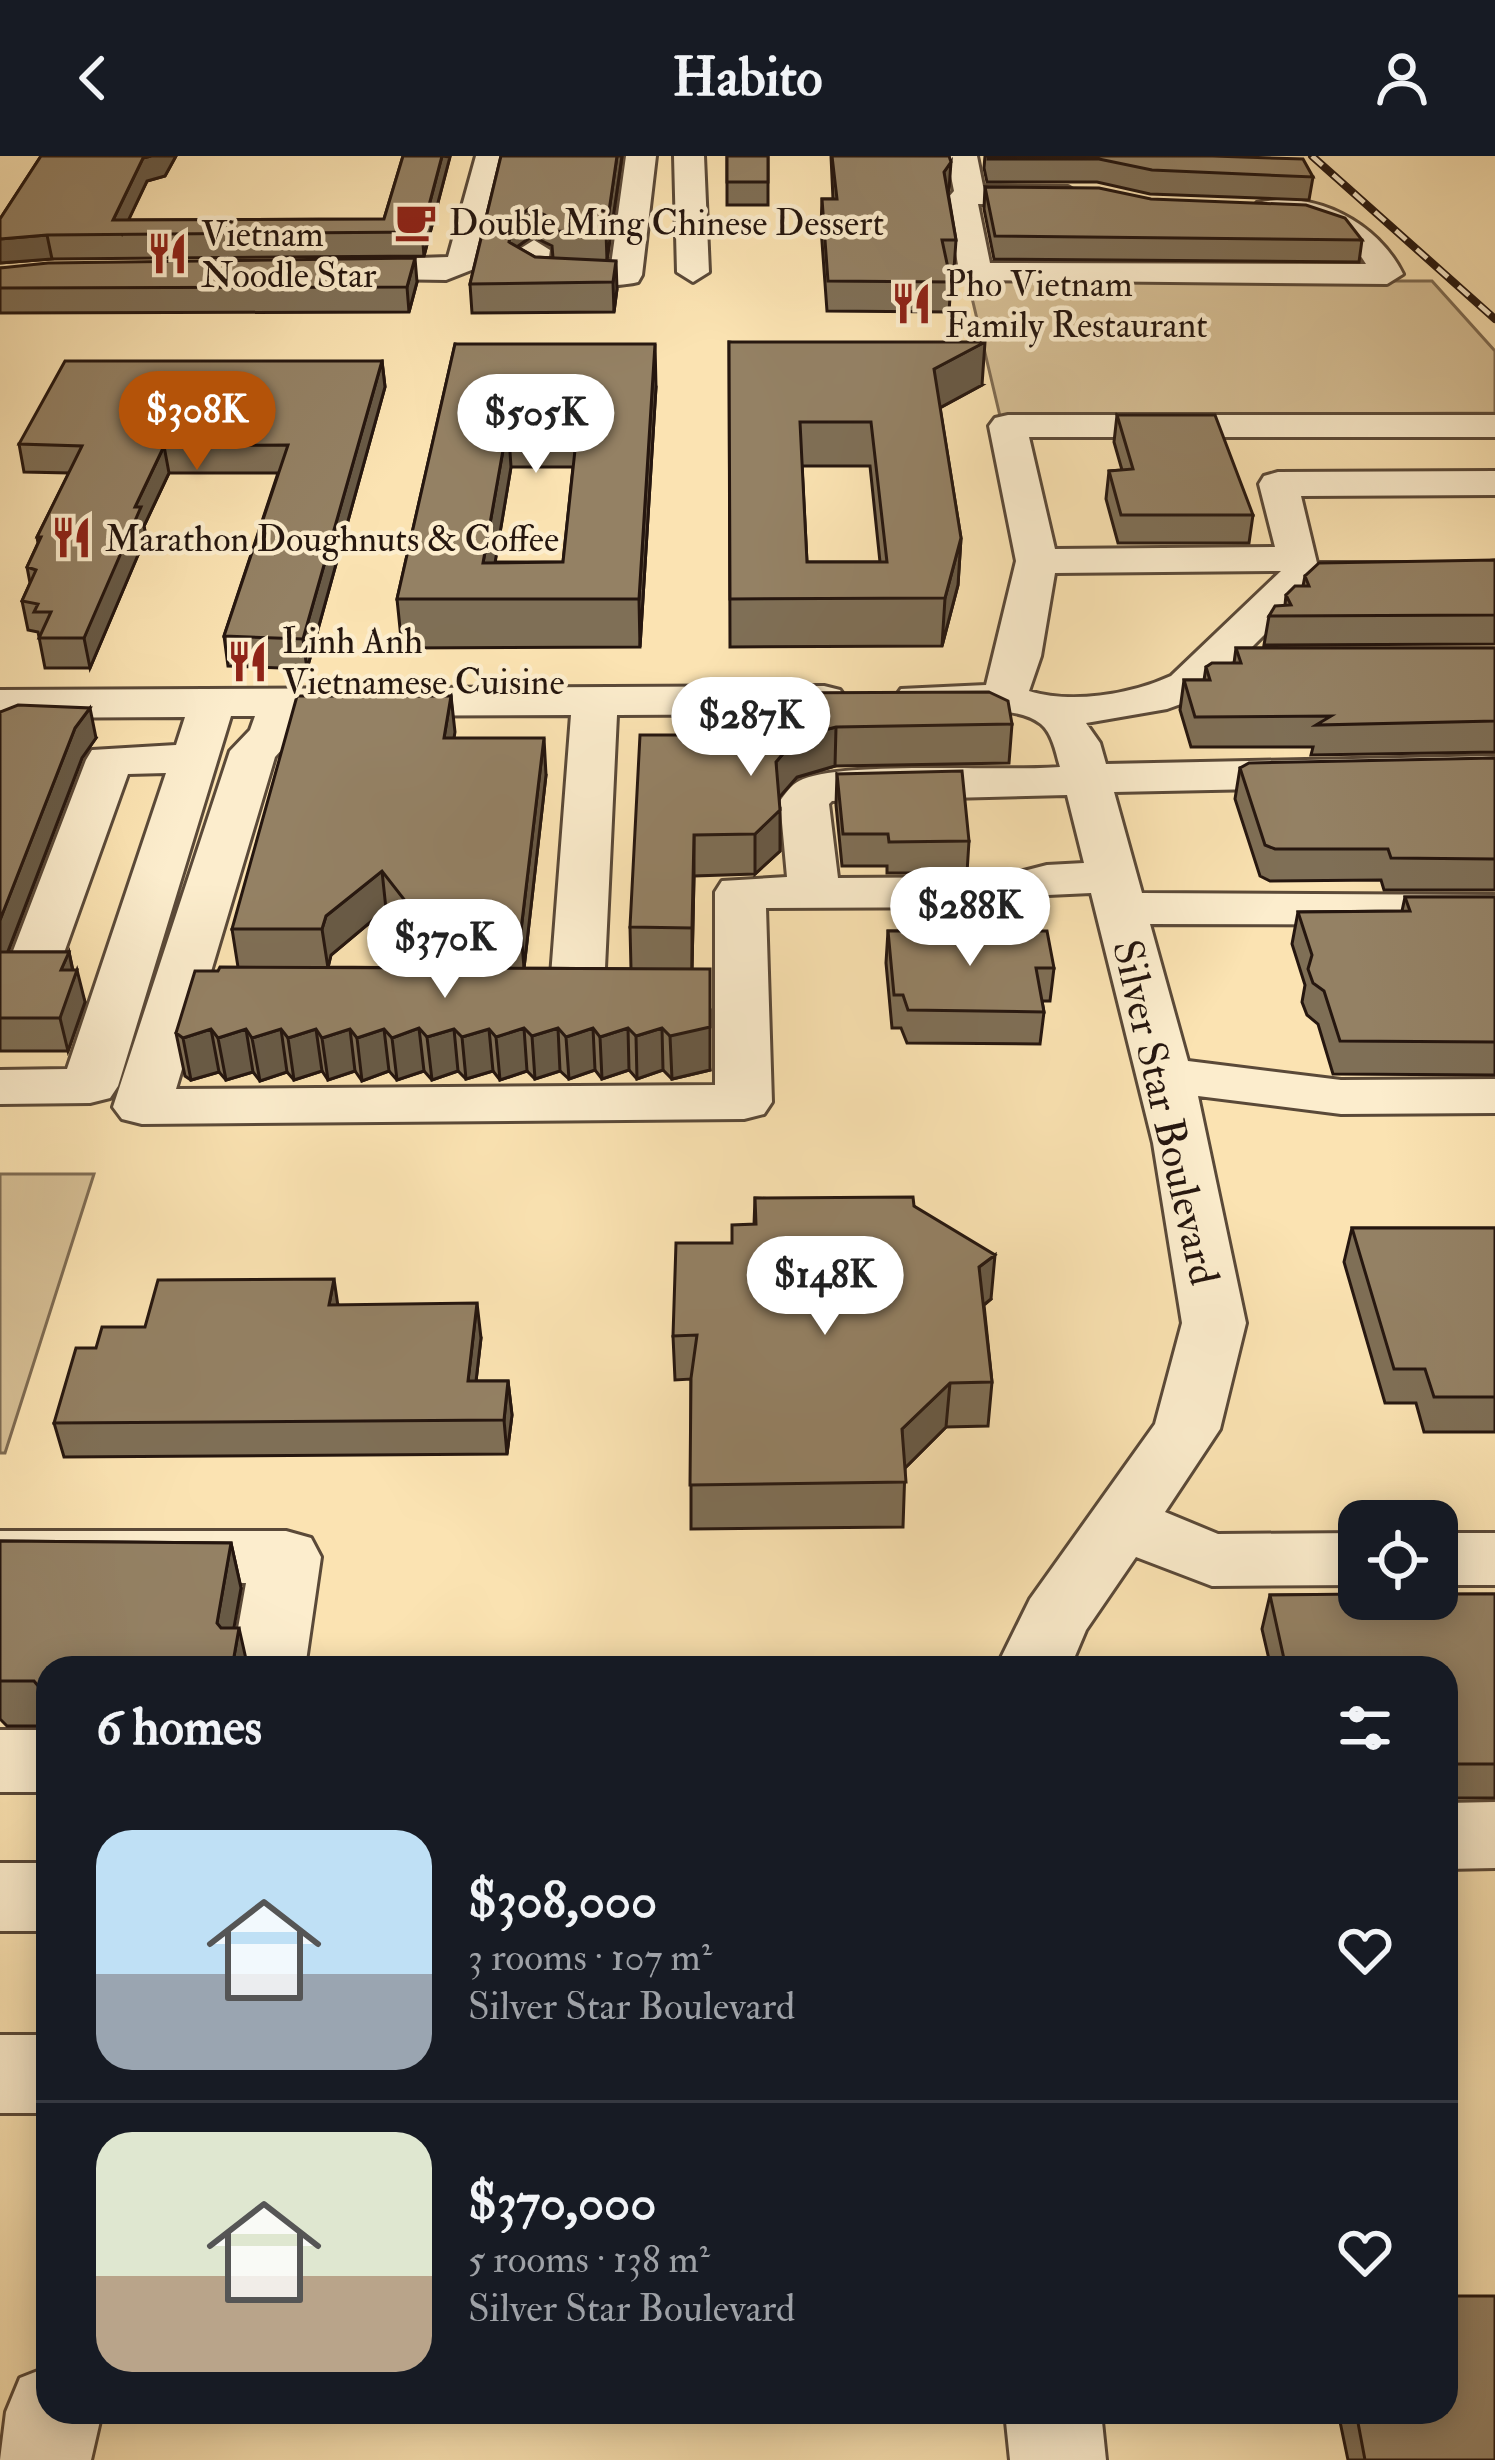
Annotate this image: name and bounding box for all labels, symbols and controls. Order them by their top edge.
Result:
text: Habito [672,44,823,112]
icon: back [60,45,126,111]
icon: person [1369,45,1435,111]
cafe icon: Double Ming Chinese Dessert [392,199,438,245]
place label: Double Ming Chinese Dessert [449,201,884,246]
place label: Vietnam Noodle Star [201,212,377,298]
restaurant icon: Vietnam Noodle Star [144,231,190,277]
place label: Pho Vietnam Family Restaurant [945,262,1208,348]
restaurant icon: Pho Vietnam Family Restaurant [888,281,934,327]
pin: $308K [113,371,281,473]
pin: $505K [452,374,620,476]
text: $308K [146,385,248,434]
text: $505K [484,388,588,437]
restaurant icon: Marathon Doughnuts & Coffee [48,515,94,561]
place label: Marathon Doughnuts & Coffee [105,517,559,562]
place label: Linh Anh Vietnamese Cuisine [282,619,564,705]
restaurant icon: Linh Anh Vietnamese Cuisine [225,638,271,684]
pin: $287K [667,677,835,779]
text: $287K [698,691,804,740]
pin: $288K [886,867,1054,969]
text: $288K [917,881,1023,930]
pin: $370K [361,899,529,1001]
text: $370K [394,913,496,962]
street label: Silver Star Boulevard [1100,935,1230,1290]
pin: $148K [741,1236,909,1338]
text: $148K [774,1250,876,1299]
map controls [1338,1500,1458,1620]
button: locate [1338,1500,1458,1620]
icon: filters [1332,1695,1398,1761]
text: 6 homes [96,1696,262,1760]
text: $308,000 [468,1869,657,1933]
icon: home [192,1878,336,2022]
icon: heart [1332,1917,1398,1983]
text: 3 rooms · 107 m² [468,1933,712,1982]
text: Silver Star Boulevard [468,1982,795,2031]
text: $370,000 [468,2171,656,2235]
icon: home [192,2180,336,2324]
icon: heart [1332,2219,1398,2285]
text: 5 rooms · 138 m² [468,2235,710,2284]
text: Silver Star Boulevard [468,2284,795,2333]

